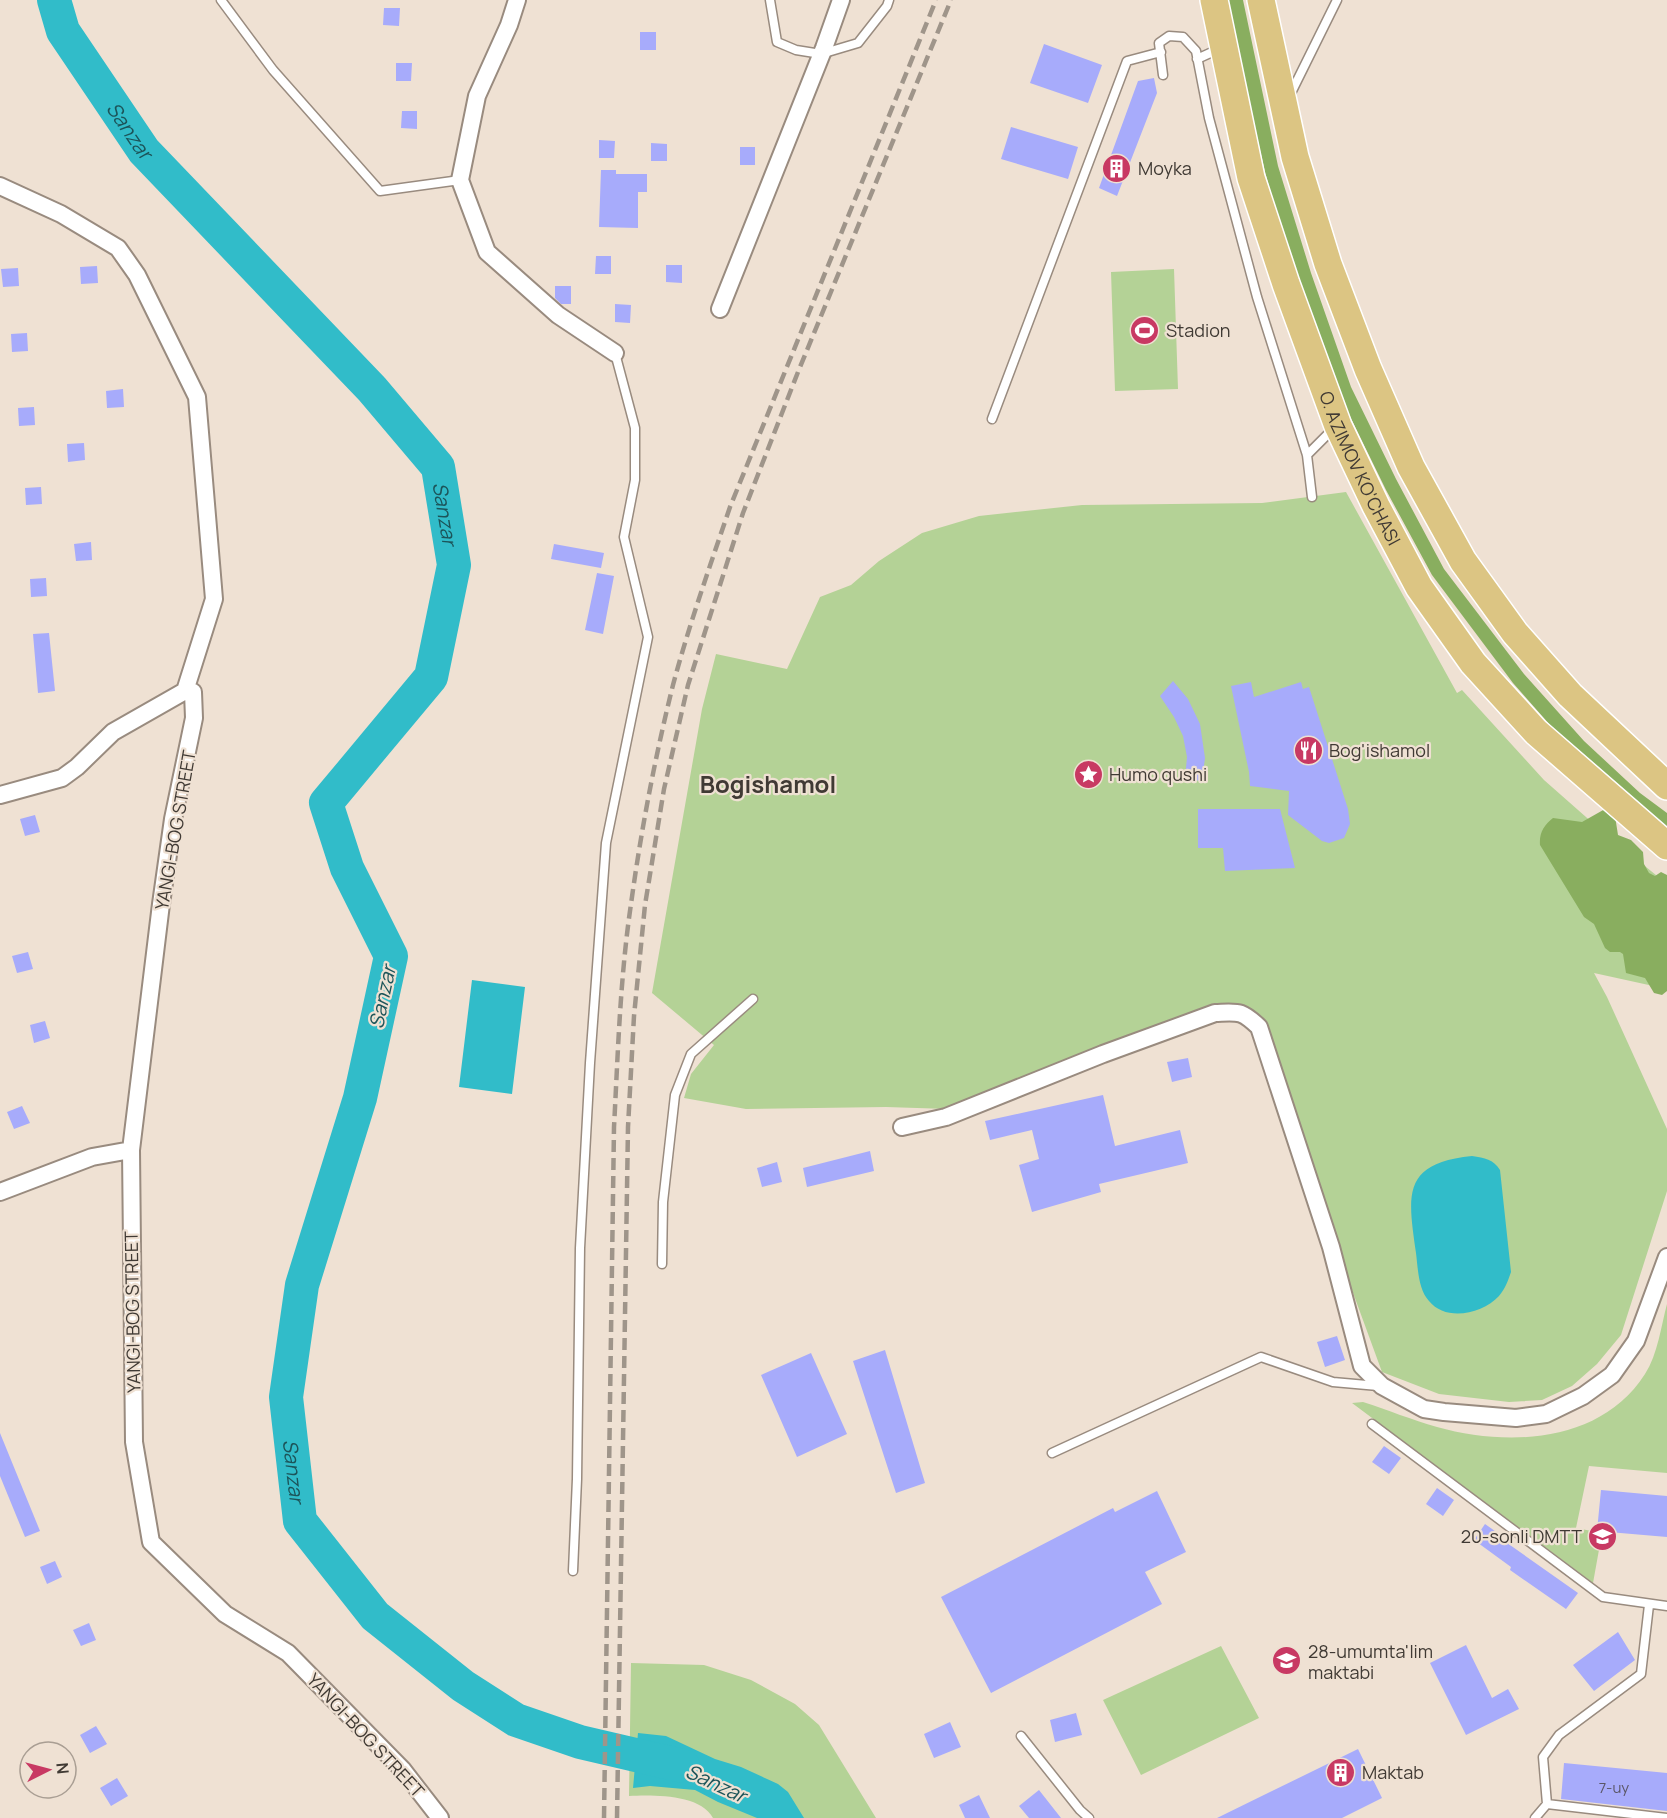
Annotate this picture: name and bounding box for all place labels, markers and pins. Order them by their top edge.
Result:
building icon: Moyka [1101,152,1133,184]
place label: Moyka [1138,156,1192,180]
sports icon: Stadion [1129,314,1161,346]
place label: Stadion [1166,318,1231,342]
restaurant icon: Bog'ishamol [1292,734,1324,766]
place label: Bog'ishamol [1329,738,1430,762]
place icon: Humo qushi [1072,758,1104,790]
place label: Humo qushi [1109,762,1207,786]
school or university icon: 20-sonli DMTT [1587,1520,1619,1552]
place label: 20-sonli DMTT [1461,1524,1582,1548]
place label: 28-umumta'lim maktabi [1308,1639,1433,1684]
school or university icon: 28-umumta'lim maktabi [1271,1645,1303,1677]
building icon: Maktab [1325,1756,1357,1788]
place label: Maktab [1362,1760,1424,1784]

